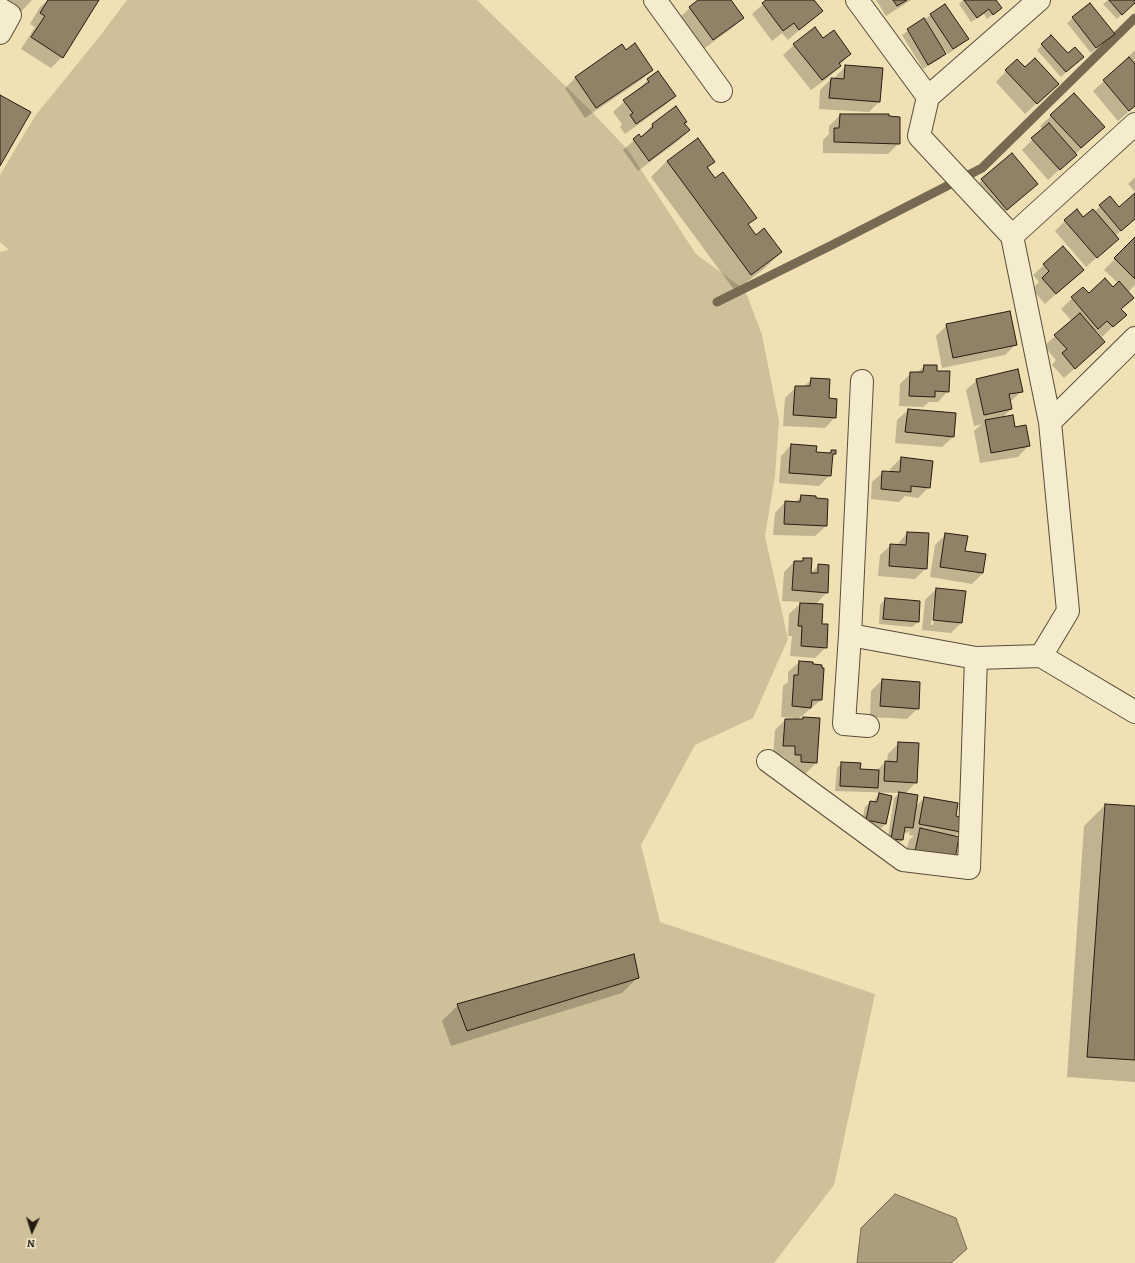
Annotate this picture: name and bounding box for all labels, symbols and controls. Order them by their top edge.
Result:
north arrow [12,1211,52,1251]
text: N [27,1236,36,1251]

